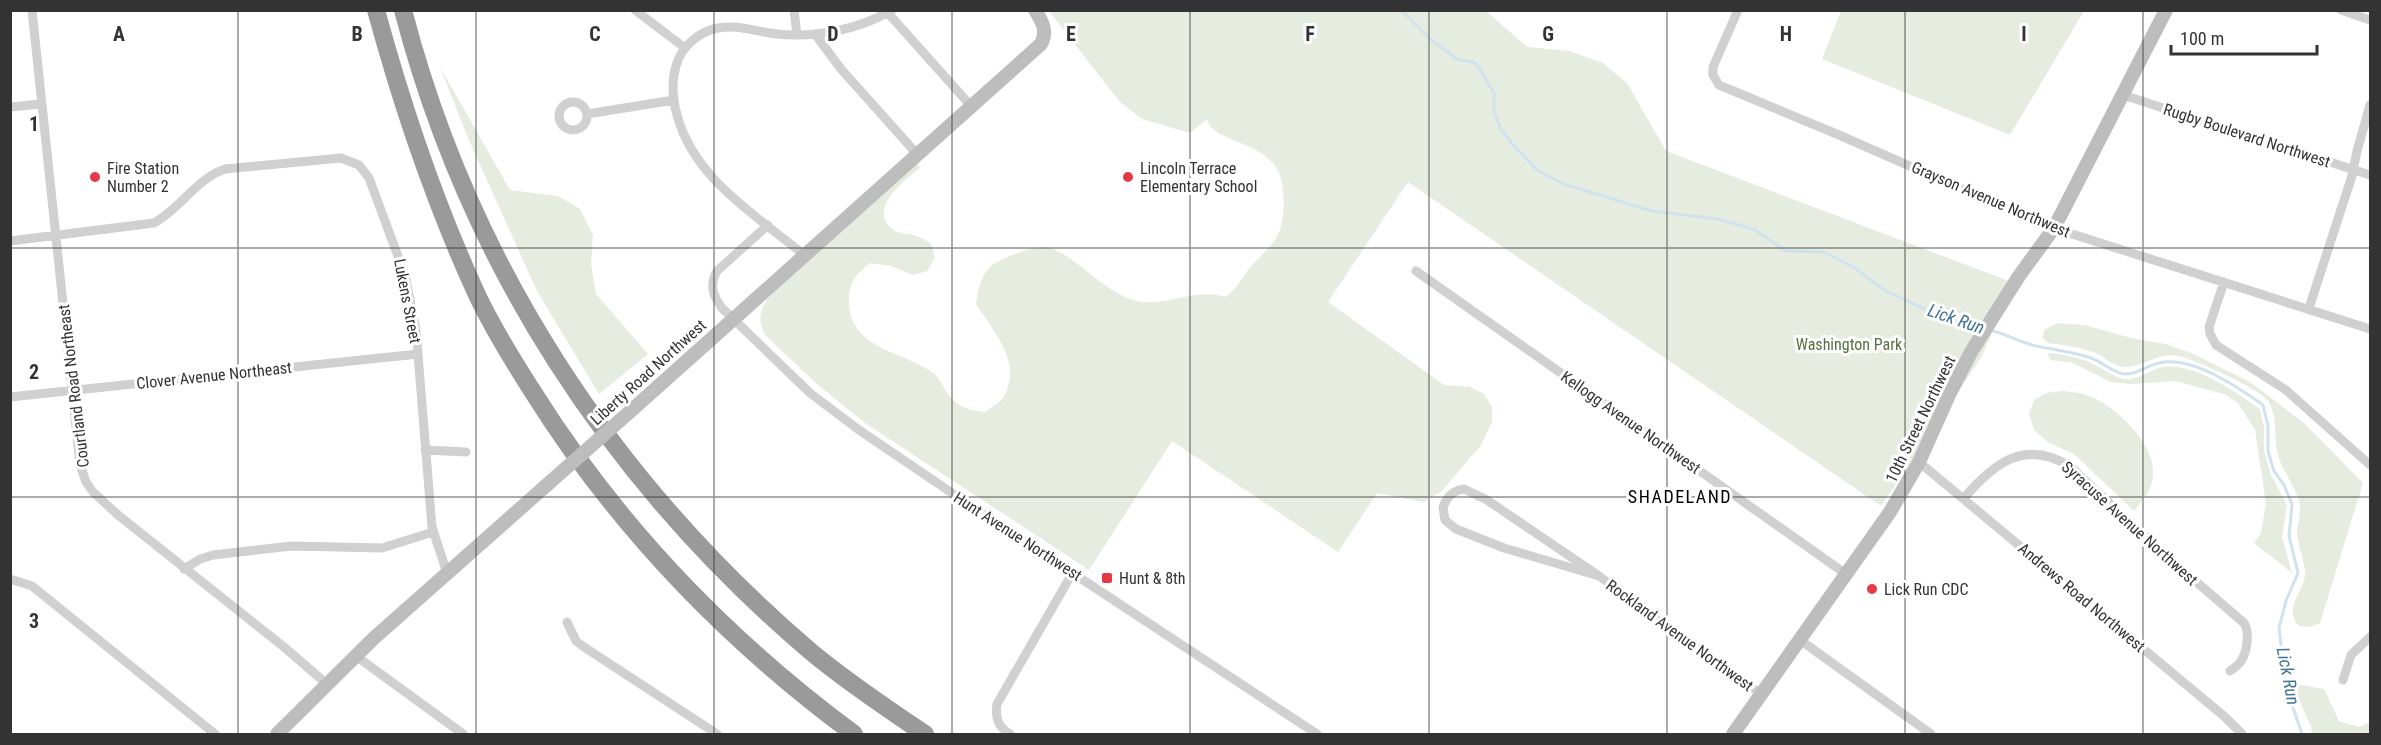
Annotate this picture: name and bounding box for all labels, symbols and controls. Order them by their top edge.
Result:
scale bar [2171,18,2316,56]
text: A [113,22,125,46]
text: B [351,22,363,46]
text: C [589,22,601,46]
text: D [827,22,839,46]
text: E [1066,22,1076,46]
text: F [1305,22,1315,46]
text: G [1542,22,1554,46]
text: H [1780,22,1792,46]
text: I [2021,22,2027,46]
text: 100 m [2180,28,2224,49]
street label: Rugby Boulevard Northwest [2161,100,2333,172]
text: 1 [29,112,39,136]
street label: Grayson Avenue Northwest [1909,157,2073,242]
place label: Fire Station Number 2 [107,159,179,196]
place label: Lincoln Terrace Elementary School [1140,159,1257,196]
marker: Fire Station Number 2 [88,170,102,184]
marker: Lincoln Terrace Elementary School [1121,170,1135,184]
street label: Lukens Street [390,257,425,345]
water label: Lick Run [1925,299,1987,338]
street label: Courtland Road Northeast [54,303,93,469]
street label: Liberty Road Northwest [587,315,710,429]
park label: Washington Park [1796,335,1903,354]
street label: 10th Street Northwest [1882,352,1960,486]
street label: Clover Avenue Northeast [135,358,293,393]
text: 2 [29,360,39,384]
street label: Kellogg Avenue Northwest [1557,367,1704,478]
street label: Syracuse Avenue Northwest [2058,457,2202,590]
district label: SHADELAND [1628,486,1732,507]
street label: Hunt Avenue Northwest [950,488,1086,585]
street label: Andrews Road Northwest [2014,539,2149,656]
place label: Hunt & 8th [1119,569,1186,588]
marker: Hunt & 8th [1100,571,1114,585]
street label: Rockland Avenue Northwest [1602,576,1757,695]
place label: Lick Run CDC [1884,580,1968,599]
marker: Lick Run CDC [1865,582,1879,596]
text: 3 [29,609,39,633]
water label: Lick Run [2273,645,2304,707]

